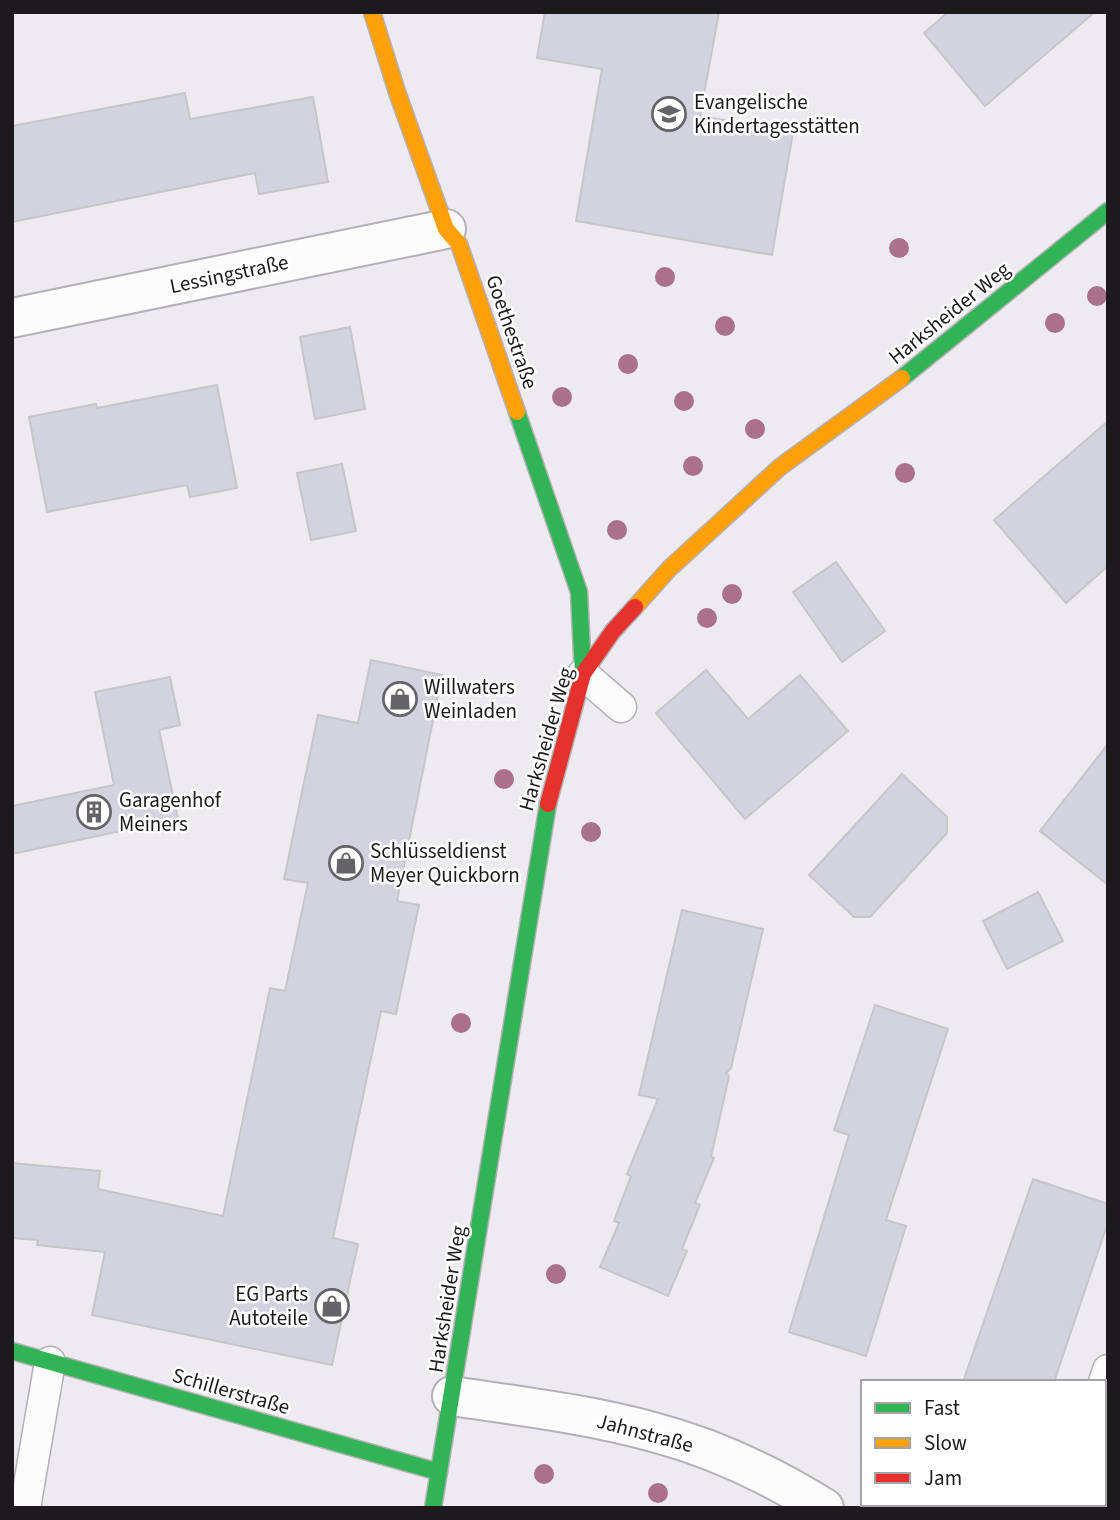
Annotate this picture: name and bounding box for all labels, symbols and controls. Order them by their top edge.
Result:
place label: Evangelische Kindertagesstätten [694,87,860,141]
school or university icon: Evangelische Kindertagesstätten [650,95,688,133]
street label: Lessingstraße [167,247,291,301]
street label: Harksheider Weg [882,254,1017,371]
street label: Goethestraße [478,271,546,393]
street label: Harksheider Weg [511,663,581,815]
place label: Willwaters Weinladen [424,672,517,726]
shop icon: Willwaters Weinladen [381,680,419,718]
place label: Garagenhof Meiners [119,785,222,839]
building icon: Garagenhof Meiners [75,793,113,831]
place label: Schlüsseldienst Meyer Quickborn [370,836,520,890]
shop icon: Schlüsseldienst Meyer Quickborn [327,844,365,882]
street label: Harksheider Weg [421,1223,474,1375]
place label: EG Parts Autoteile [229,1279,308,1333]
shop icon: EG Parts Autoteile [313,1287,351,1325]
street label: Schillerstraße [169,1360,293,1422]
legend [861,1380,1106,1506]
text: Fast [924,1393,960,1423]
street label: Jahnstraße [593,1406,697,1460]
text: Slow [924,1428,967,1458]
text: Jam [924,1463,962,1493]

